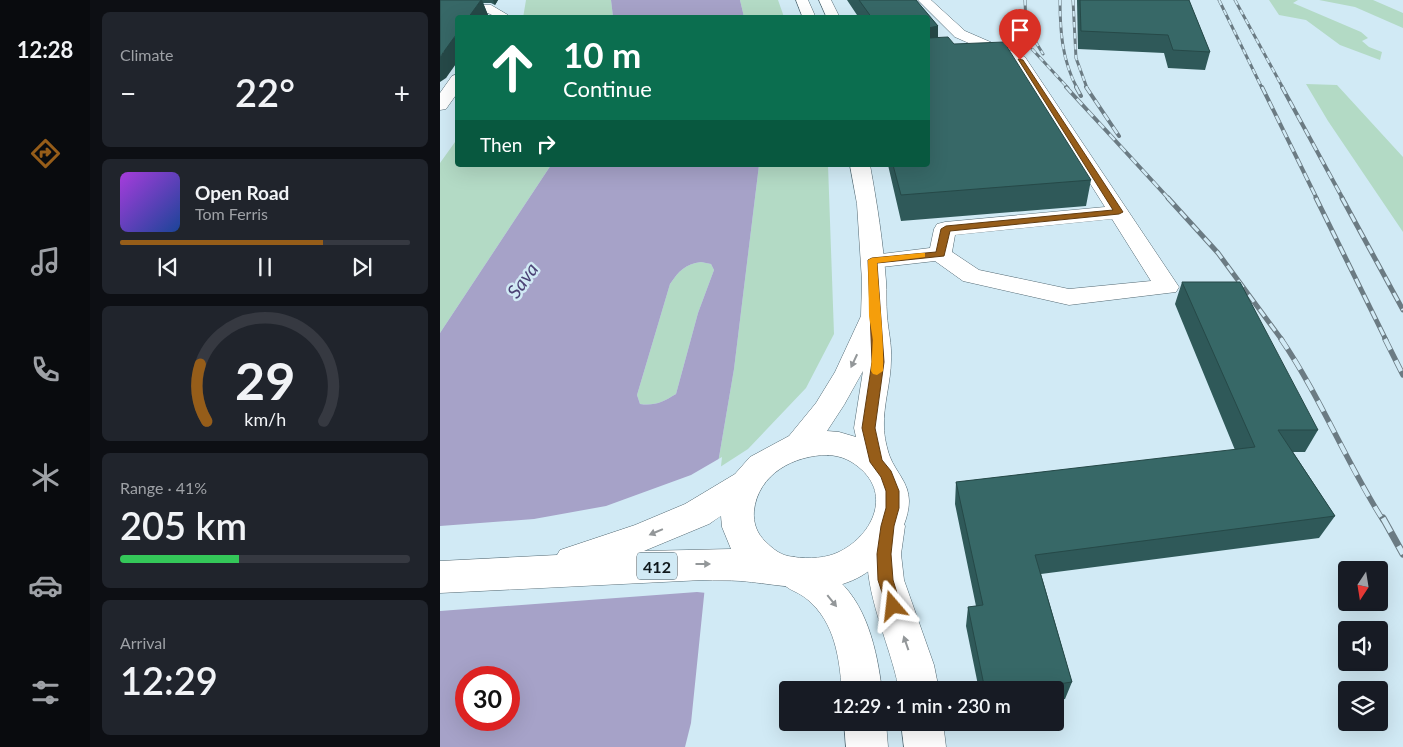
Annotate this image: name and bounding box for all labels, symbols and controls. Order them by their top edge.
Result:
pin [999,9,1041,60]
icon: arrive [1006,16,1034,44]
text: 10 m [563,33,641,75]
icon: ahead [480,35,545,100]
text: 12:28 [17,36,73,63]
text: Climate [120,45,173,64]
text: 22° [235,69,295,115]
text: Continue [563,75,652,102]
text: − [120,76,136,110]
text: + [394,76,410,110]
icon: right [532,130,560,158]
text: Then [480,133,522,156]
icon: directions [28,136,63,171]
text: Open Road [195,181,289,204]
text: Tom Ferris [195,204,268,223]
icon: music [28,244,63,279]
icon: previous [154,253,182,281]
icon: pause [251,253,279,281]
icon: next [348,253,376,281]
water label: Sava [502,258,542,302]
text: 29 [235,349,295,411]
icon: phone [28,352,63,387]
one-way arrow [850,353,859,368]
text: km/h [244,408,286,430]
icon: climate [28,460,63,495]
text: Range · 41% [120,478,207,497]
text: 205 km [120,502,247,548]
one-way arrow [649,528,663,536]
road number: 412 [637,552,677,580]
one-way arrow [695,560,711,568]
north arrow [1338,561,1388,611]
map controls [1338,561,1388,731]
icon: car [28,568,63,603]
position arrow [866,579,918,631]
one-way arrow [827,595,838,608]
button: sound [1338,621,1388,671]
text: Arrival [120,633,166,652]
one-way arrow [902,635,910,650]
text: 12:29 [120,657,218,703]
speed limit sign: 30 [455,666,520,731]
icon: filters [28,675,63,710]
button: layers [1338,681,1388,731]
text: 12:29 · 1 min · 230 m [832,694,1011,717]

